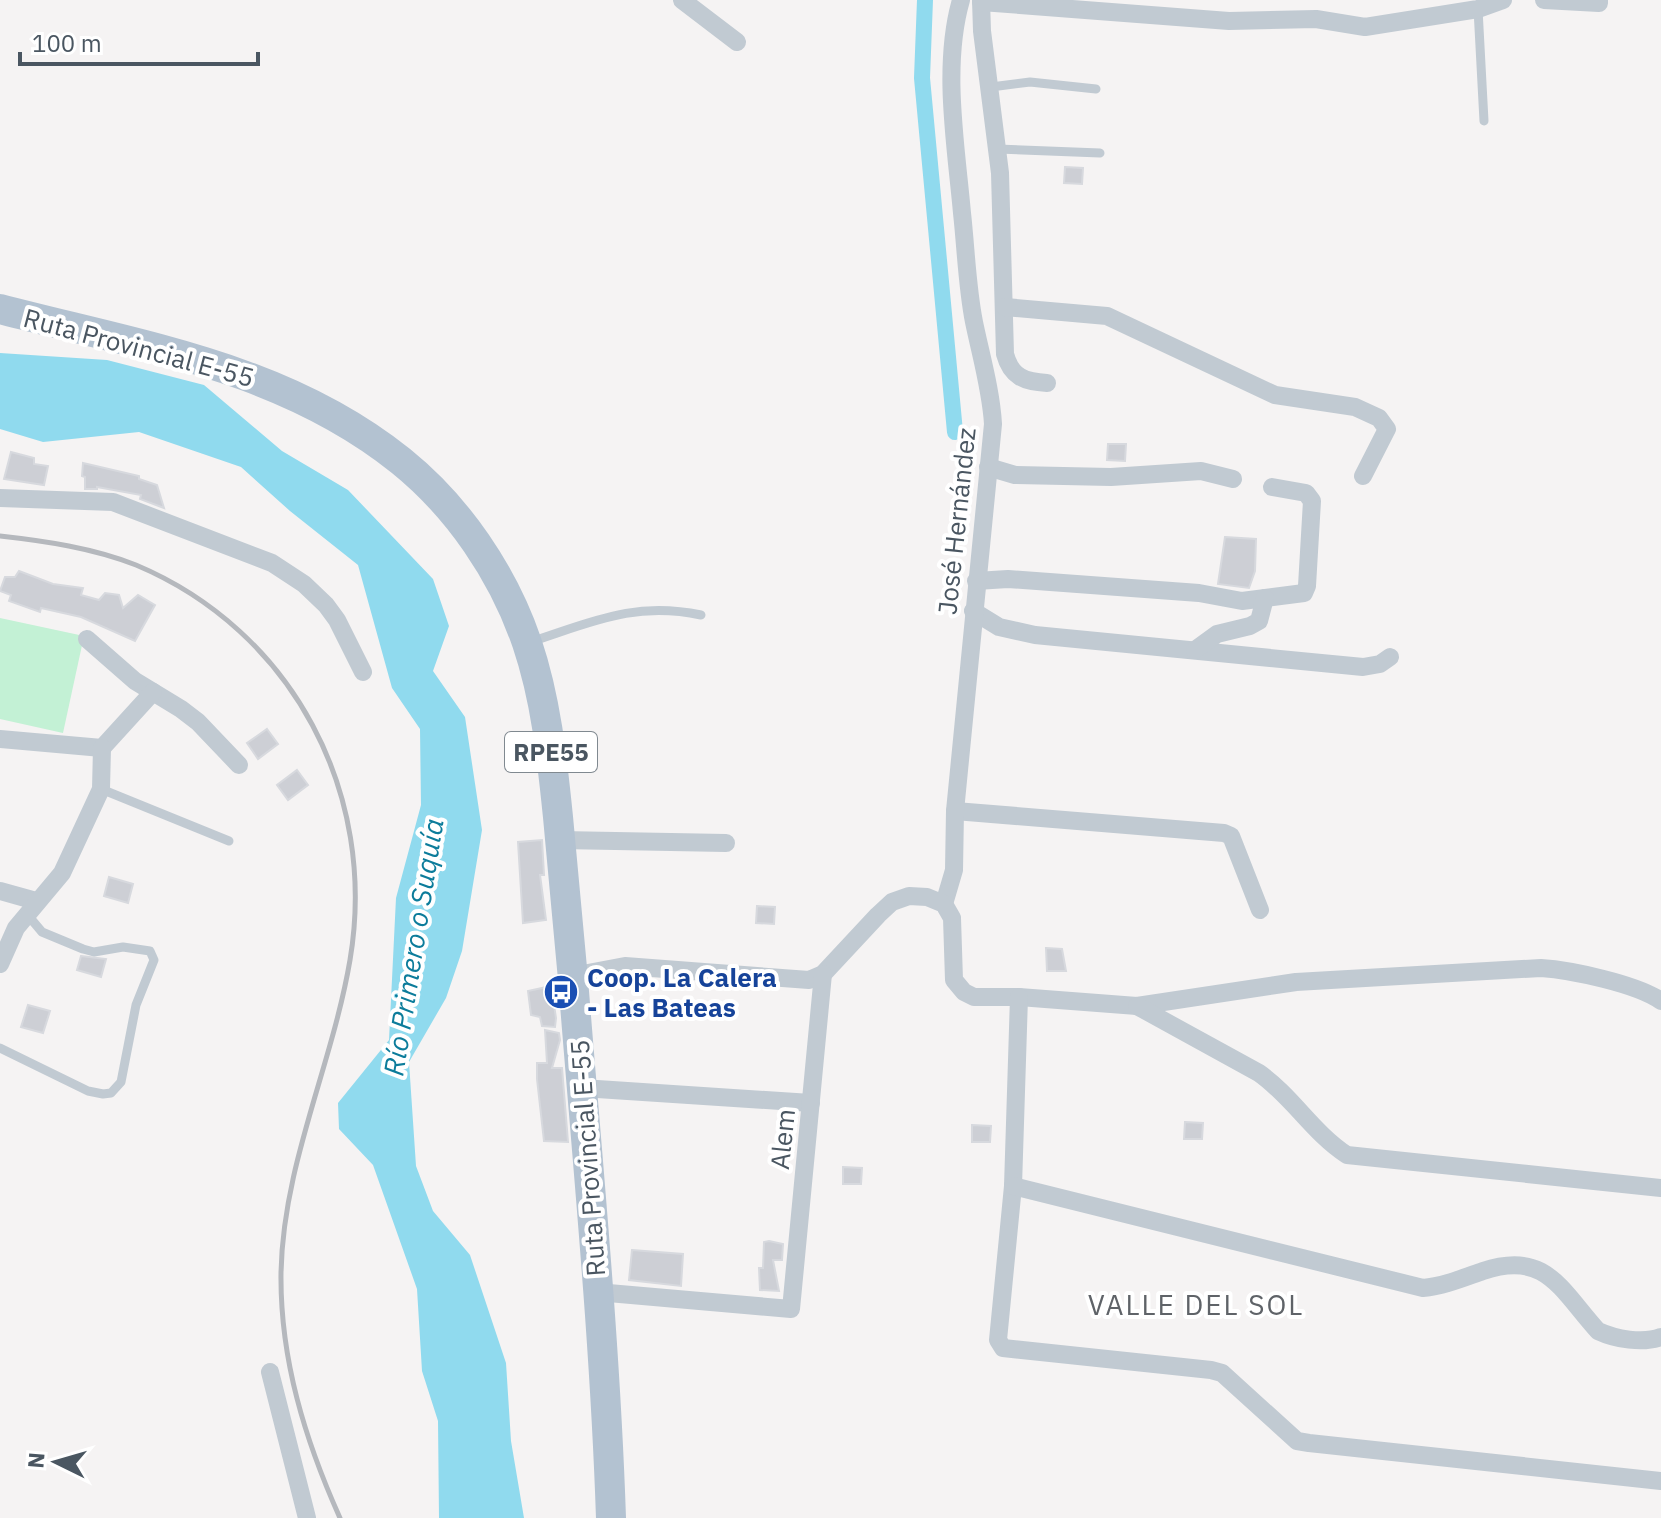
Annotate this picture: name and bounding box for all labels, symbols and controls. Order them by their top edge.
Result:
scale bar [20,16,258,66]
text: 100 m [32,27,102,59]
street label: Ruta Provincial E-55 [20,300,258,394]
street label: José Hernández [929,426,983,616]
road number: RPE55 [505,732,597,772]
water label: Río Primero o Suquía [374,816,452,1078]
place label: Coop. La Calera - Las Bateas [587,960,777,1024]
bus stop icon: Coop. La Calera - Las Bateas [542,973,580,1011]
street label: Ruta Provincial E-55 [562,1038,612,1278]
street label: Alem [762,1107,802,1171]
district label: VALLE DEL SOL [1088,1286,1304,1323]
north arrow [16,1422,96,1502]
text: N [20,1451,51,1469]

